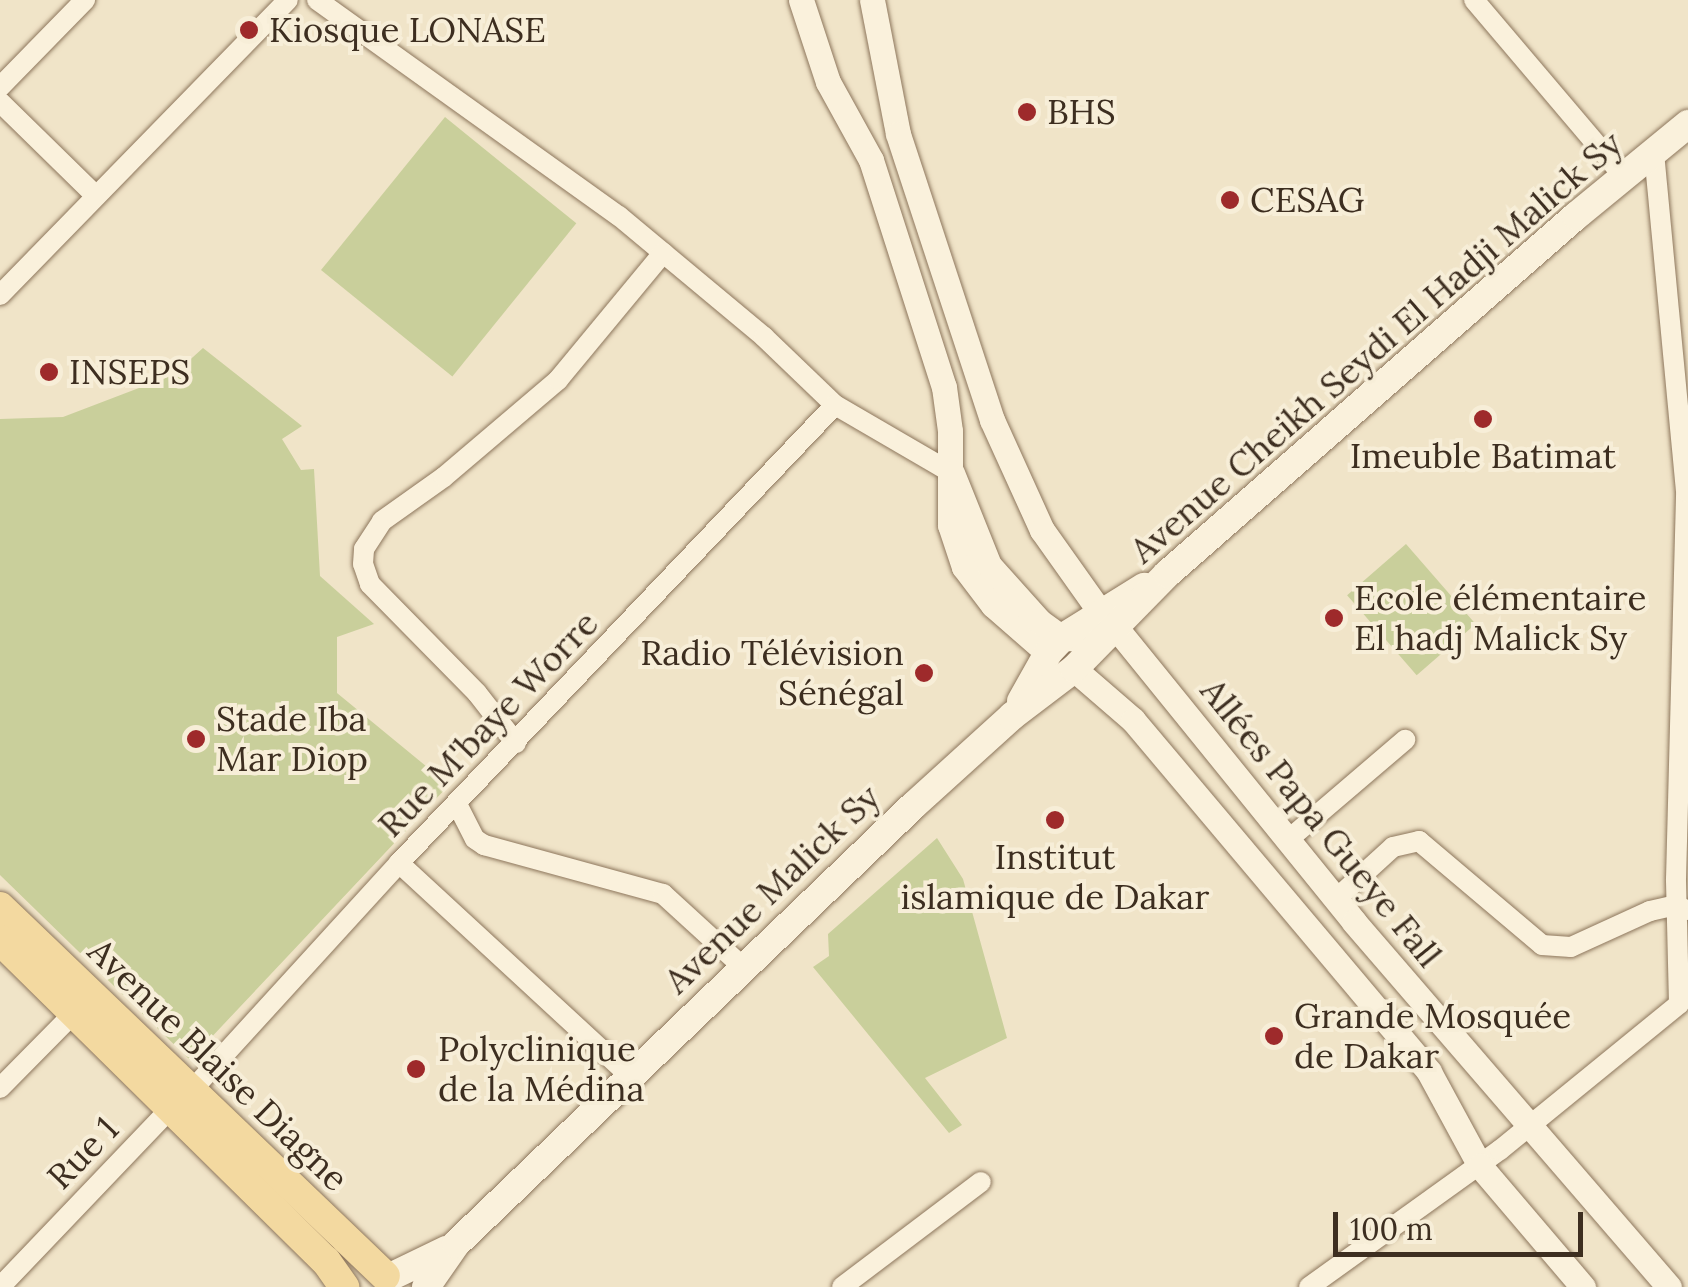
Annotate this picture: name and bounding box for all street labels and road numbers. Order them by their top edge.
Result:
street label: Avenue Cheikh Seydi El Hadji Malick Sy [1122,122,1630,572]
street label: Rue M'baye Worre [369,602,607,846]
street label: Allées Papa Gueye Fall [1192,670,1450,976]
street label: Avenue Malick Sy [656,776,888,1002]
street label: Avenue Blaise Diagne [79,930,357,1200]
street label: Rue 1 [39,1108,127,1198]

